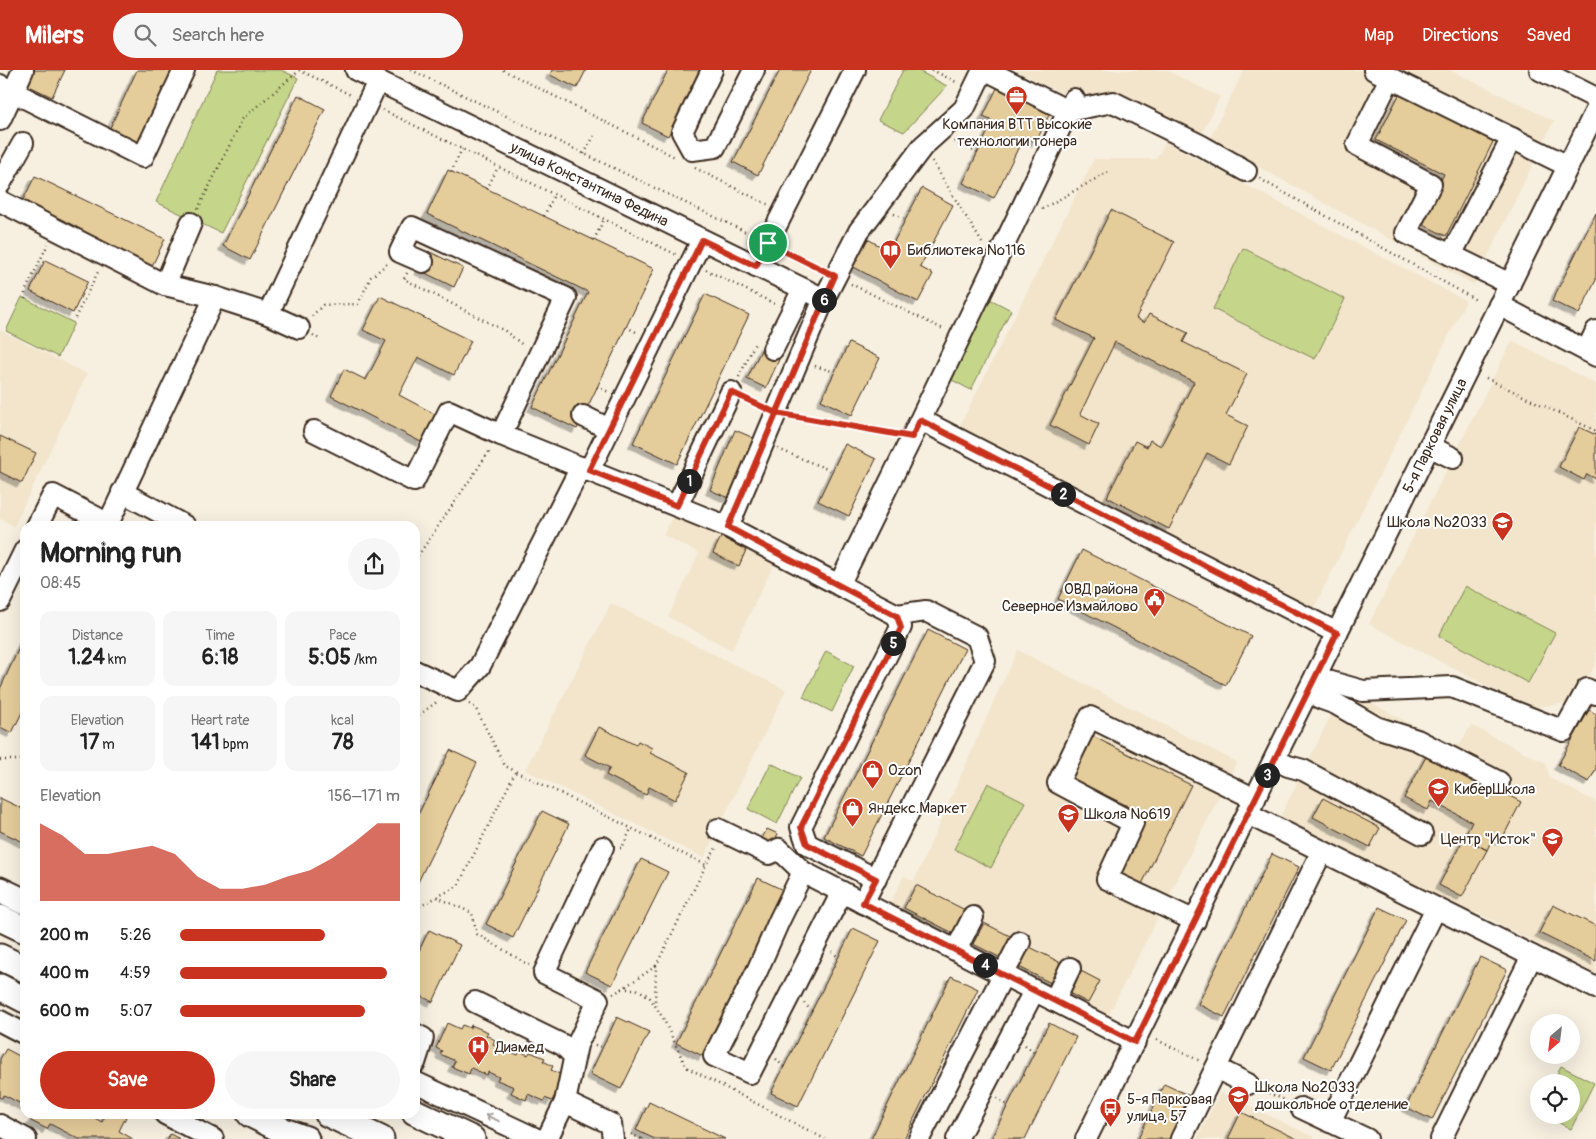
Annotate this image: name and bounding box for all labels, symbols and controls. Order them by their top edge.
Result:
search box [113,13,463,58]
text: Milers [25,21,83,50]
icon: search [131,21,159,49]
text: Search here [171,23,264,47]
text: Map [1364,24,1394,47]
text: Directions [1422,24,1498,47]
text: Saved [1526,24,1571,47]
office icon: Компания ВТТ Высокие технологии тонера [1005,84,1029,115]
place label: Компания ВТТ Высокие технологии тонера [942,115,1092,151]
street label: улица Константина Федина [506,138,672,231]
pin [747,222,789,264]
icon: arrive [754,229,782,257]
library icon: Библиотека №116 [879,238,903,269]
place label: Библиотека №116 [907,241,1025,260]
pin: 6 [812,288,836,312]
text: 6 [820,292,829,309]
street label: 5-я Парковая улица [1399,375,1472,496]
pin: 1 [676,468,702,494]
text: 1 [687,473,692,490]
pin: 2 [1050,482,1076,506]
text: 2 [1060,486,1067,503]
school or university icon: Школа №2033 [1491,510,1515,541]
place label: Школа №2033 [1387,513,1487,532]
text: Morning run [40,536,182,571]
button: share [348,538,400,590]
text: 08:45 [40,573,81,593]
place label: ОВД района Северное Измайлово [1002,580,1138,616]
public building icon: ОВД района Северное Измайлово [1142,586,1166,617]
text: Distance [72,627,123,644]
text: Time [205,627,235,644]
text: Pace [329,627,357,644]
pin: 5 [880,630,906,656]
text: 5 [890,635,897,652]
text: 1.24 [68,644,105,671]
text: 6:18 [202,644,238,671]
text: 5:05 [308,644,351,671]
text: km [105,651,126,668]
text: /km [351,651,377,668]
text: Elevation [71,712,124,729]
text: Heart rate [190,712,250,729]
text: kcal [331,712,354,729]
text: 17 [80,729,99,756]
text: 141 [191,729,220,756]
text: 78 [332,729,354,756]
text: m [99,736,115,753]
text: bpm [220,736,249,753]
shop icon: Ozon [860,758,884,789]
place label: Ozon [888,761,922,780]
pin: 3 [1254,762,1280,788]
text: 3 [1264,767,1271,784]
school or university icon: КиберШкола [1426,777,1450,808]
place label: КиберШкола [1454,780,1535,799]
text: Elevation [40,786,101,806]
text: 156–171 m [328,786,400,806]
shop icon: Яндекс.Маркет [840,796,864,827]
place label: Яндекс.Маркет [868,799,967,818]
school or university icon: Школа №619 [1056,802,1080,833]
place label: Школа №619 [1084,805,1171,824]
school or university icon: Центр "Исток" [1540,827,1564,858]
place label: Центр "Исток" [1441,830,1536,849]
text: 200 m [40,925,88,945]
text: 5:26 [120,925,151,945]
pin: 4 [972,952,998,978]
text: 4 [981,957,990,974]
text: 400 m [40,963,89,983]
text: 4:59 [120,963,150,983]
text: 600 m [40,1001,89,1021]
text: 5:07 [120,1001,152,1021]
north arrow [1530,1014,1580,1064]
map controls [1530,1014,1580,1124]
hospital icon: Диамед [467,1035,491,1066]
place label: Диамед [494,1038,544,1057]
button: Save [40,1051,215,1109]
button: Share [225,1051,400,1109]
button: locate [1530,1074,1580,1124]
place label: Школа №2033, дошкольное отделение [1255,1078,1409,1114]
school or university icon: Школа №2033, дошкольное отделение [1227,1084,1251,1115]
place label: 5-я Парковая улица, 57 [1126,1090,1212,1126]
bus stop icon: 5-я Парковая улица, 57 [1099,1096,1123,1127]
one-way arrow [485,1113,500,1123]

